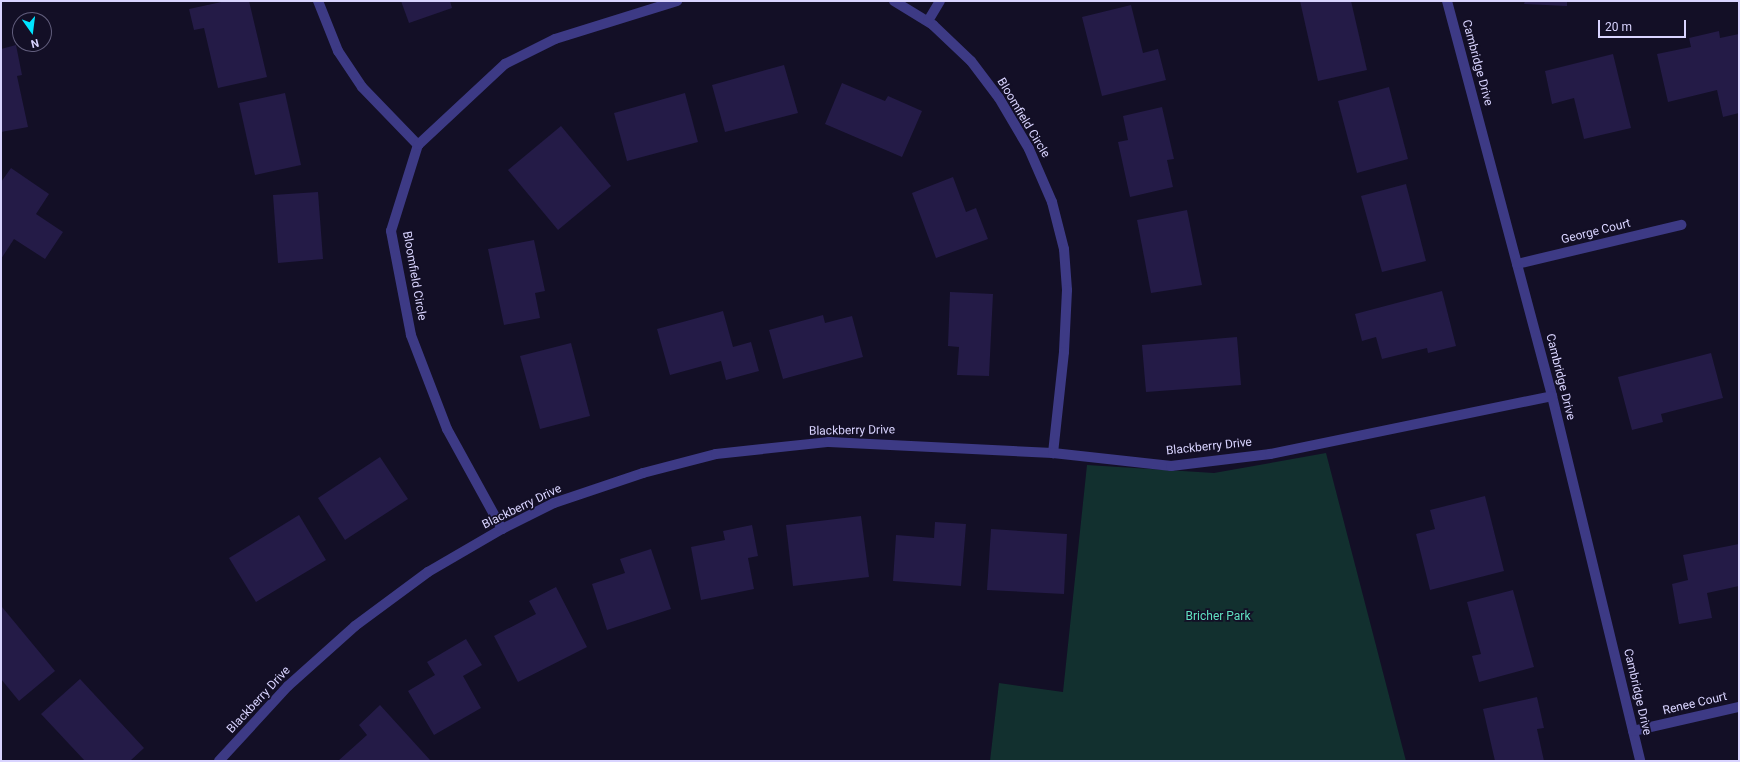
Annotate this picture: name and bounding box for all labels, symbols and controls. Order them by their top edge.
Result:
north arrow [12,12,52,52]
scale bar [1600,12,1688,38]
street label: Cambridge Drive [1459,18,1495,108]
text: 20 m [1605,20,1632,34]
text: N [29,36,40,50]
street label: Bloomfield Circle [994,75,1052,161]
street label: George Court [1560,216,1632,248]
street label: Bloomfield Circle [399,230,429,322]
street label: Cambridge Drive [1542,332,1578,422]
street label: Blackberry Drive [809,423,895,439]
street label: Blackberry Drive [1165,435,1253,459]
street label: Blackberry Drive [480,482,564,532]
park label: Bricher Park [1186,610,1250,624]
street label: Cambridge Drive [1620,647,1654,737]
street label: Blackberry Drive [224,664,294,736]
street label: Renee Court [1661,690,1729,718]

